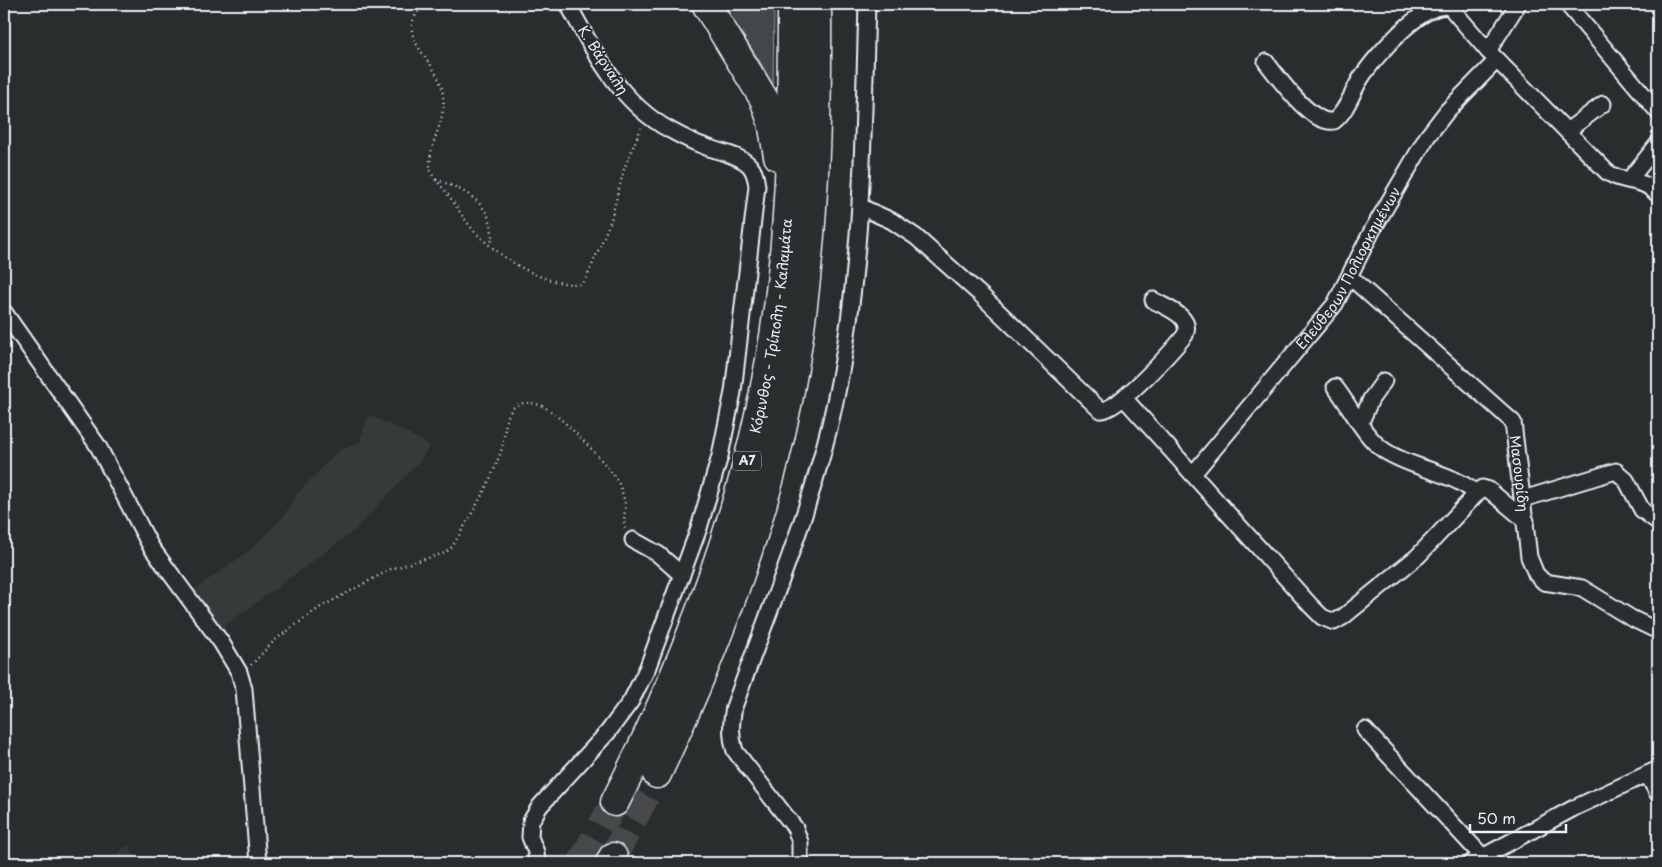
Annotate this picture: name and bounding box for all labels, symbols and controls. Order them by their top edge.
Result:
street label: Κ. Βάρναλη [573,21,634,98]
street label: Ελεύθερων Πολιορκημένων [1290,183,1406,354]
street label: Κόρινθος - Τρίπολη - Καλαμάτα [744,218,797,435]
street label: Μασουρίδη [1505,434,1535,513]
road number: Α7 [733,452,761,471]
scale bar [1470,802,1566,834]
text: 50 m [1477,806,1516,829]

